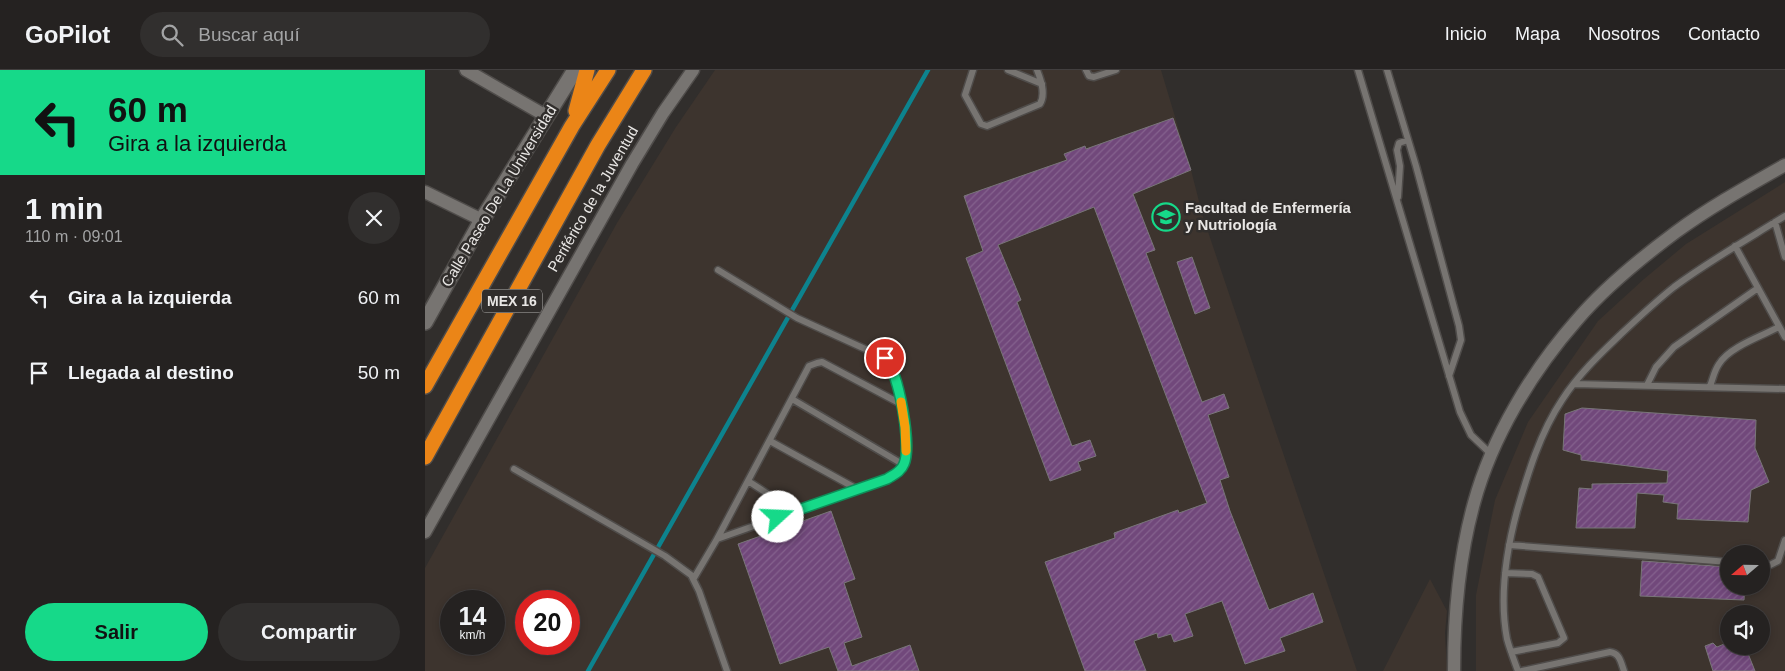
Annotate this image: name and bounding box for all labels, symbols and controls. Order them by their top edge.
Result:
search box [140,12,490,57]
text: GoPilot [25,21,110,48]
icon: search [158,21,186,49]
text: Buscar aquí [198,24,300,45]
text: Inicio [1445,24,1487,44]
text: Mapa [1515,24,1560,44]
text: Nosotros [1588,24,1660,44]
text: Contacto [1688,24,1760,44]
icon: left [25,90,90,155]
text: 60 m [108,90,188,129]
street label: Calle Paseo De La Universidad [438,102,560,289]
street label: Periférico de la Juventud [544,123,641,274]
text: Gira a la izquierda [108,131,287,156]
text: 1 min [25,192,103,225]
button: close [348,192,400,244]
place label: Facultad de Enfermería y Nutriología [1185,199,1352,233]
school or university icon: Facultad de Enfermería y Nutriología [1151,202,1181,232]
text: 110 m · 09:01 [25,228,123,245]
icon: left [25,284,53,312]
text: Gira a la izquierda [68,287,232,308]
text: 60 m [358,287,400,308]
road number: MEX 16 [482,290,542,312]
pin [864,337,906,379]
icon: arrive [871,344,899,372]
icon: arrive [25,359,53,387]
text: Llegada al destino [68,362,234,383]
text: 50 m [358,362,400,383]
position arrow [751,490,803,542]
north arrow [1720,545,1770,595]
map controls [1720,545,1770,655]
speed limit sign: 20 [515,590,580,655]
text: 14 [459,602,486,630]
button: Salir [25,603,208,661]
button: Compartir [218,603,400,661]
button: sound [1720,605,1770,655]
text: km/h [459,628,486,642]

